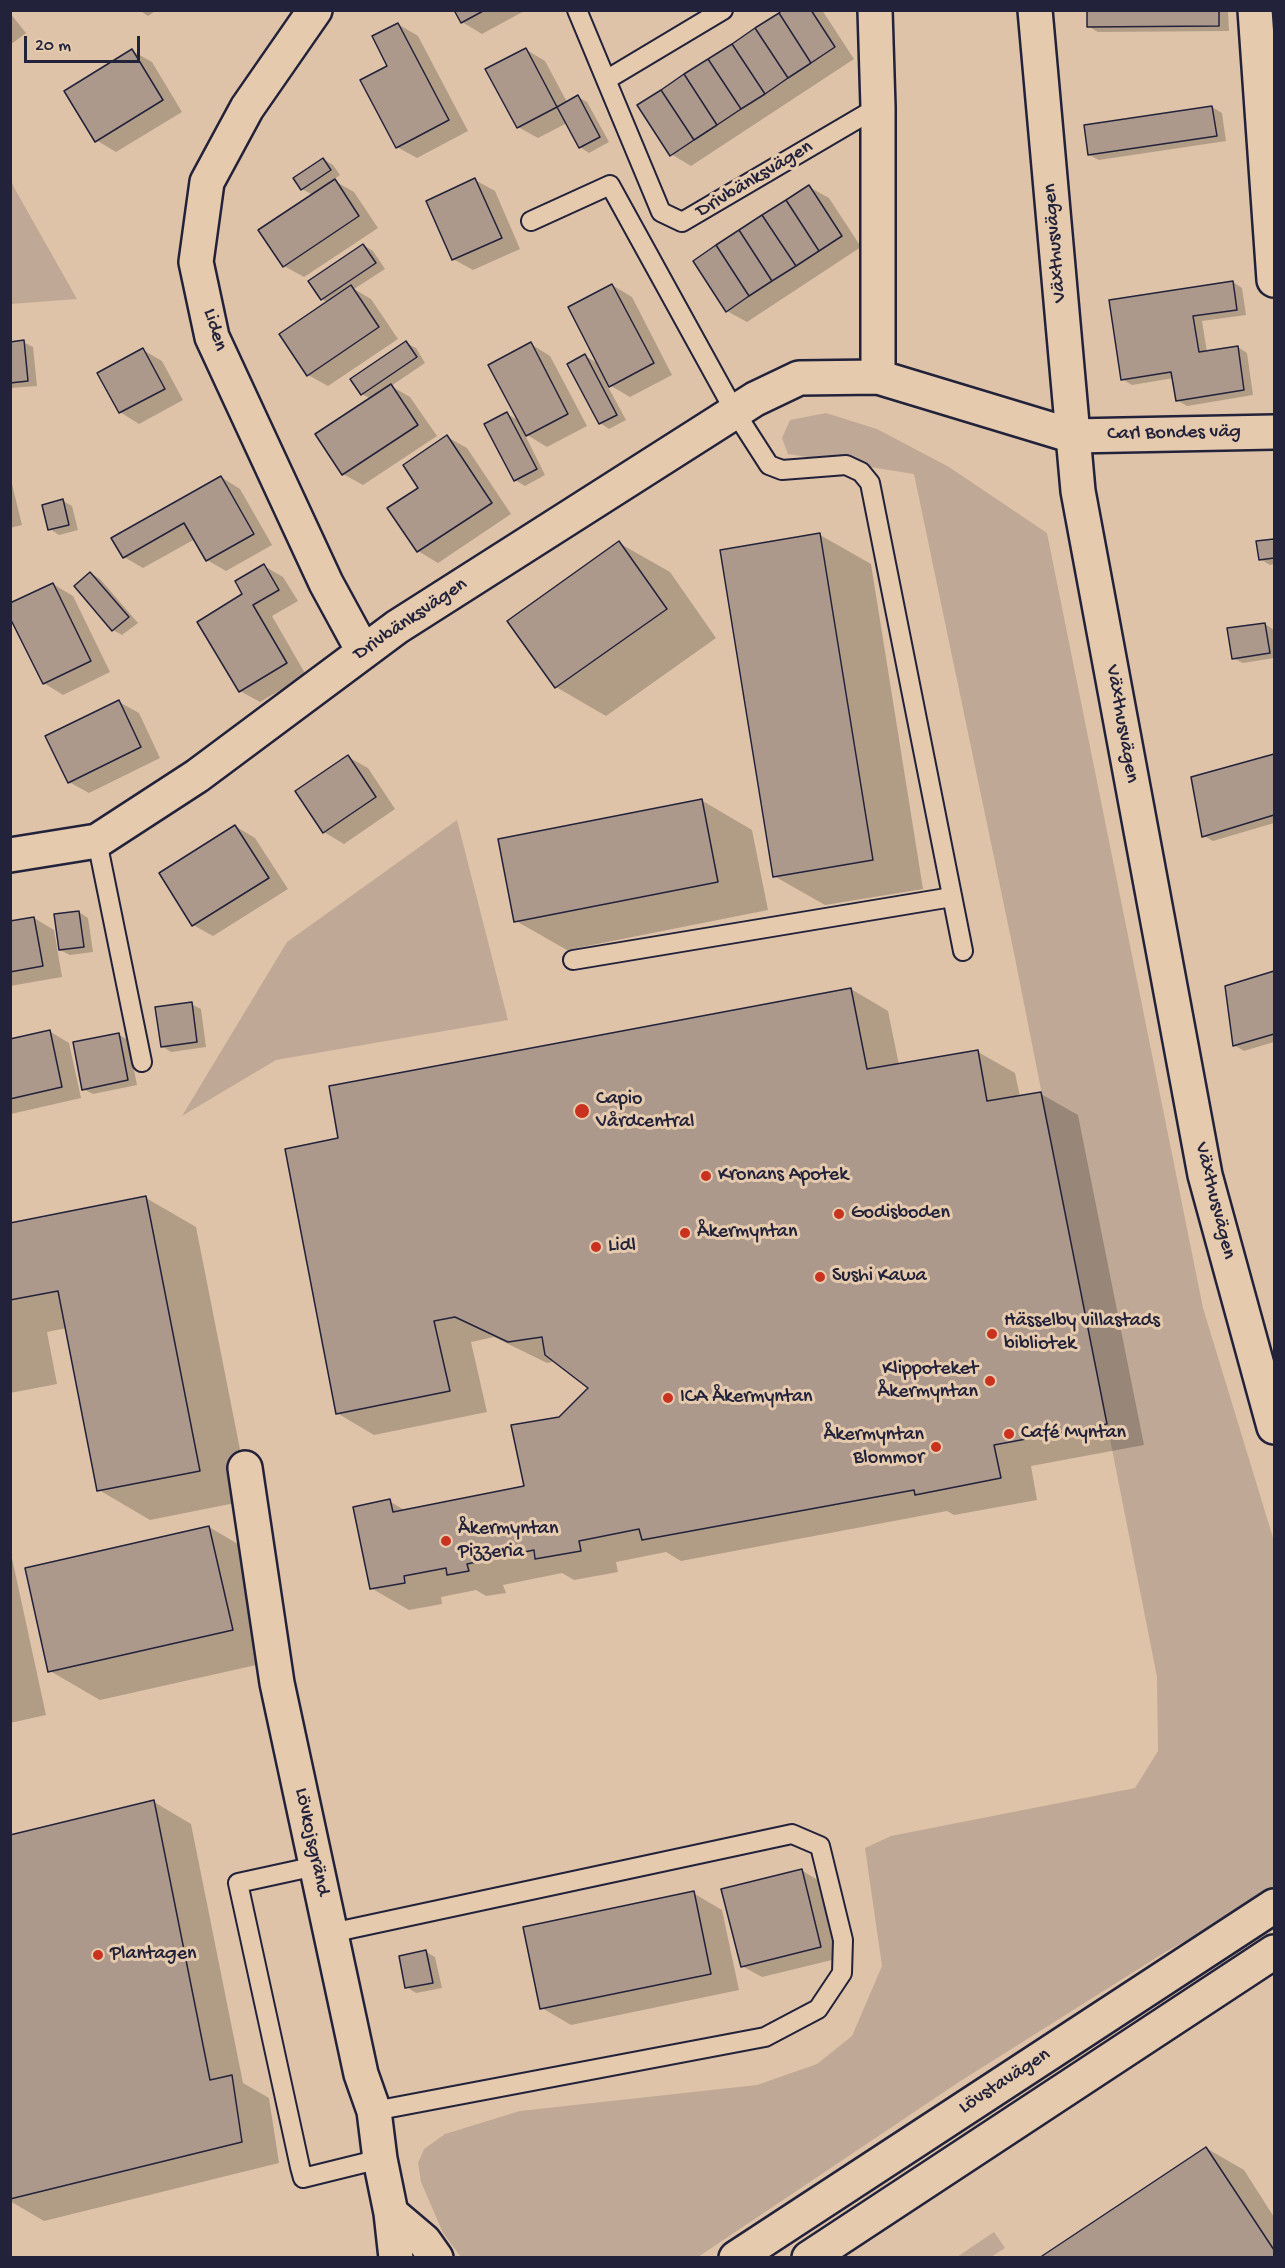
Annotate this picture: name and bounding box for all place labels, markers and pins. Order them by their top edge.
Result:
place label: Capio Vårdcentral [596,1088,694,1135]
marker: Capio Vårdcentral [573,1102,591,1120]
place label: Kronans Apotek [718,1164,848,1188]
marker: Kronans Apotek [699,1169,713,1183]
place label: Godisboden [851,1202,950,1226]
marker: Godisboden [832,1207,846,1221]
place label: Åkermyntan [697,1221,797,1245]
marker: Åkermyntan [678,1226,692,1240]
place label: Lidl [608,1235,636,1259]
marker: Lidl [589,1240,603,1254]
place label: Sushi Kawa [832,1265,927,1289]
marker: Sushi Kawa [813,1270,827,1284]
place label: Hässelby villastads bibliotek [1004,1310,1160,1357]
marker: Hässelby villastads bibliotek [985,1327,999,1341]
place label: Klippoteket Åkermyntan [878,1358,978,1405]
marker: Klippoteket Åkermyntan [983,1374,997,1388]
place label: ICA Åkermyntan [680,1386,813,1410]
marker: ICA Åkermyntan [661,1391,675,1405]
place label: Café Myntan [1021,1422,1126,1446]
place label: Åkermyntan Blommor [824,1424,924,1471]
marker: Café Myntan [1002,1427,1016,1441]
marker: Åkermyntan Blommor [929,1440,943,1454]
place label: Åkermyntan Pizzeria [458,1518,558,1565]
marker: Åkermyntan Pizzeria [439,1534,453,1548]
place label: Plantagen [110,1943,197,1967]
marker: Plantagen [91,1948,105,1962]

